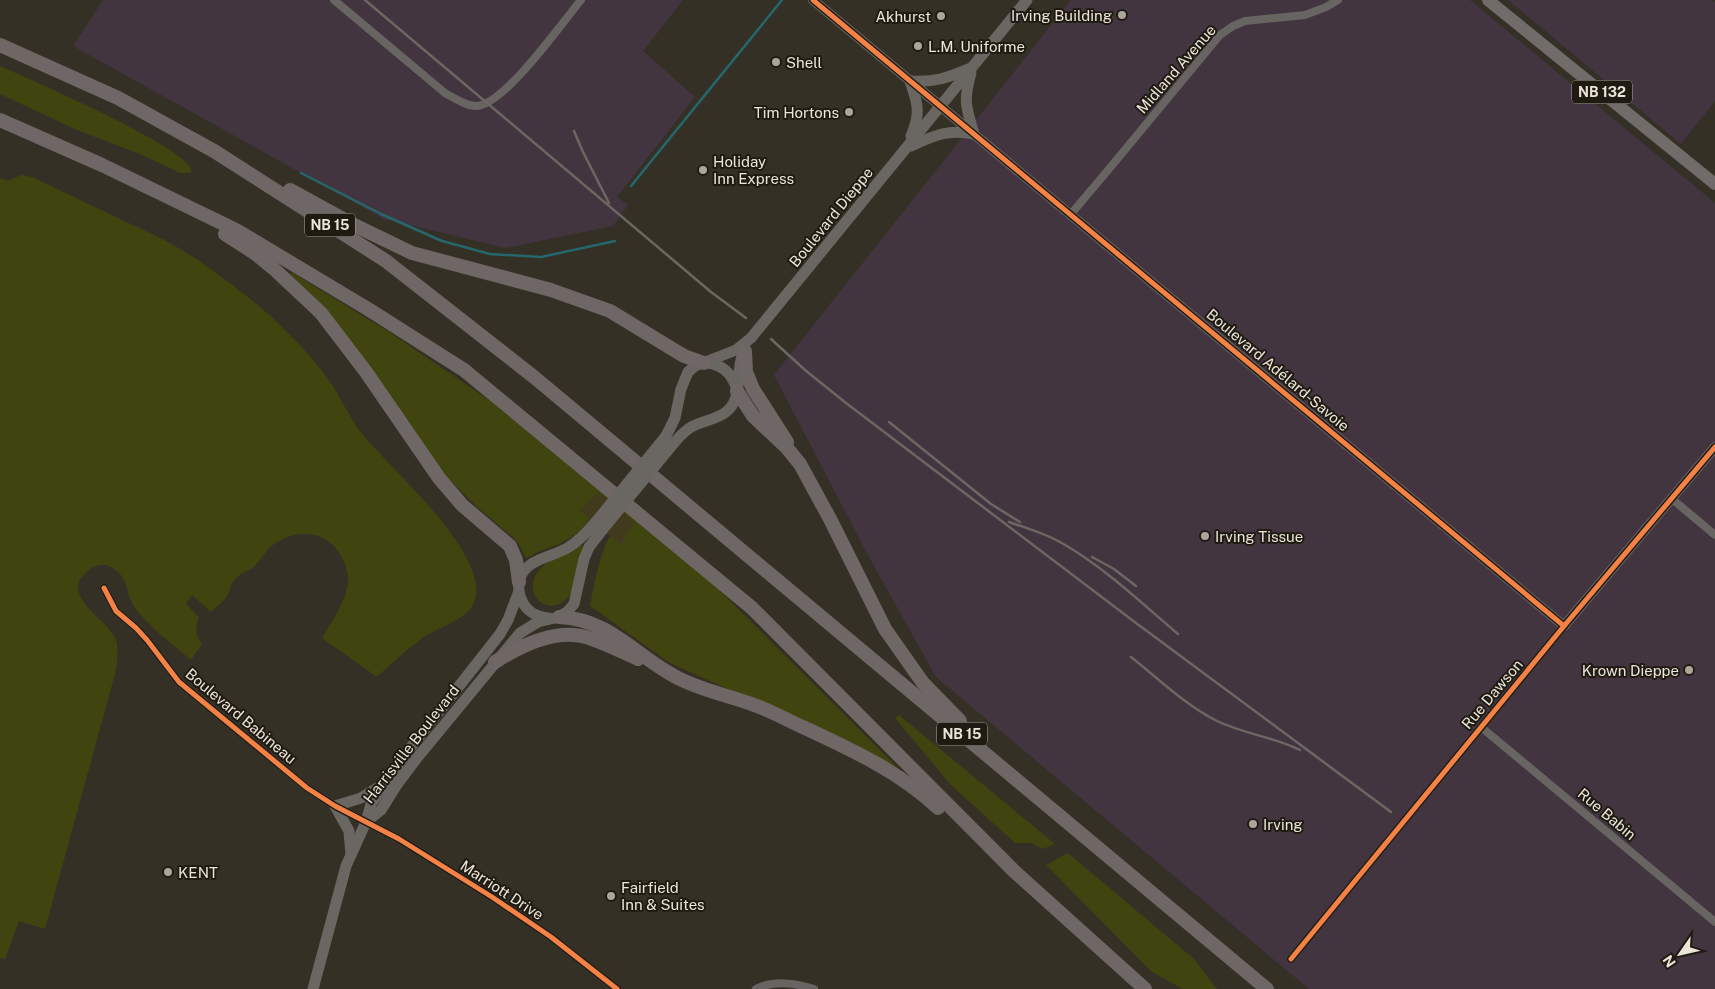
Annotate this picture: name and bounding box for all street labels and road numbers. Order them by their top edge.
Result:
street label: Midland Avenue [1133,21,1219,117]
road number: NB 132 [1572,80,1632,104]
street label: Boulevard Dieppe [786,164,876,270]
road number: NB 15 [305,214,355,236]
street label: Boulevard Adélard-Savoie [1203,305,1353,435]
street label: Rue Dawson [1458,656,1526,732]
street label: Boulevard Babineau [182,665,300,767]
street label: Harrisville Boulevard [360,682,462,806]
road number: NB 15 [937,722,987,746]
street label: Rue Babin [1575,785,1639,843]
street label: Marriott Drive [457,857,547,923]

